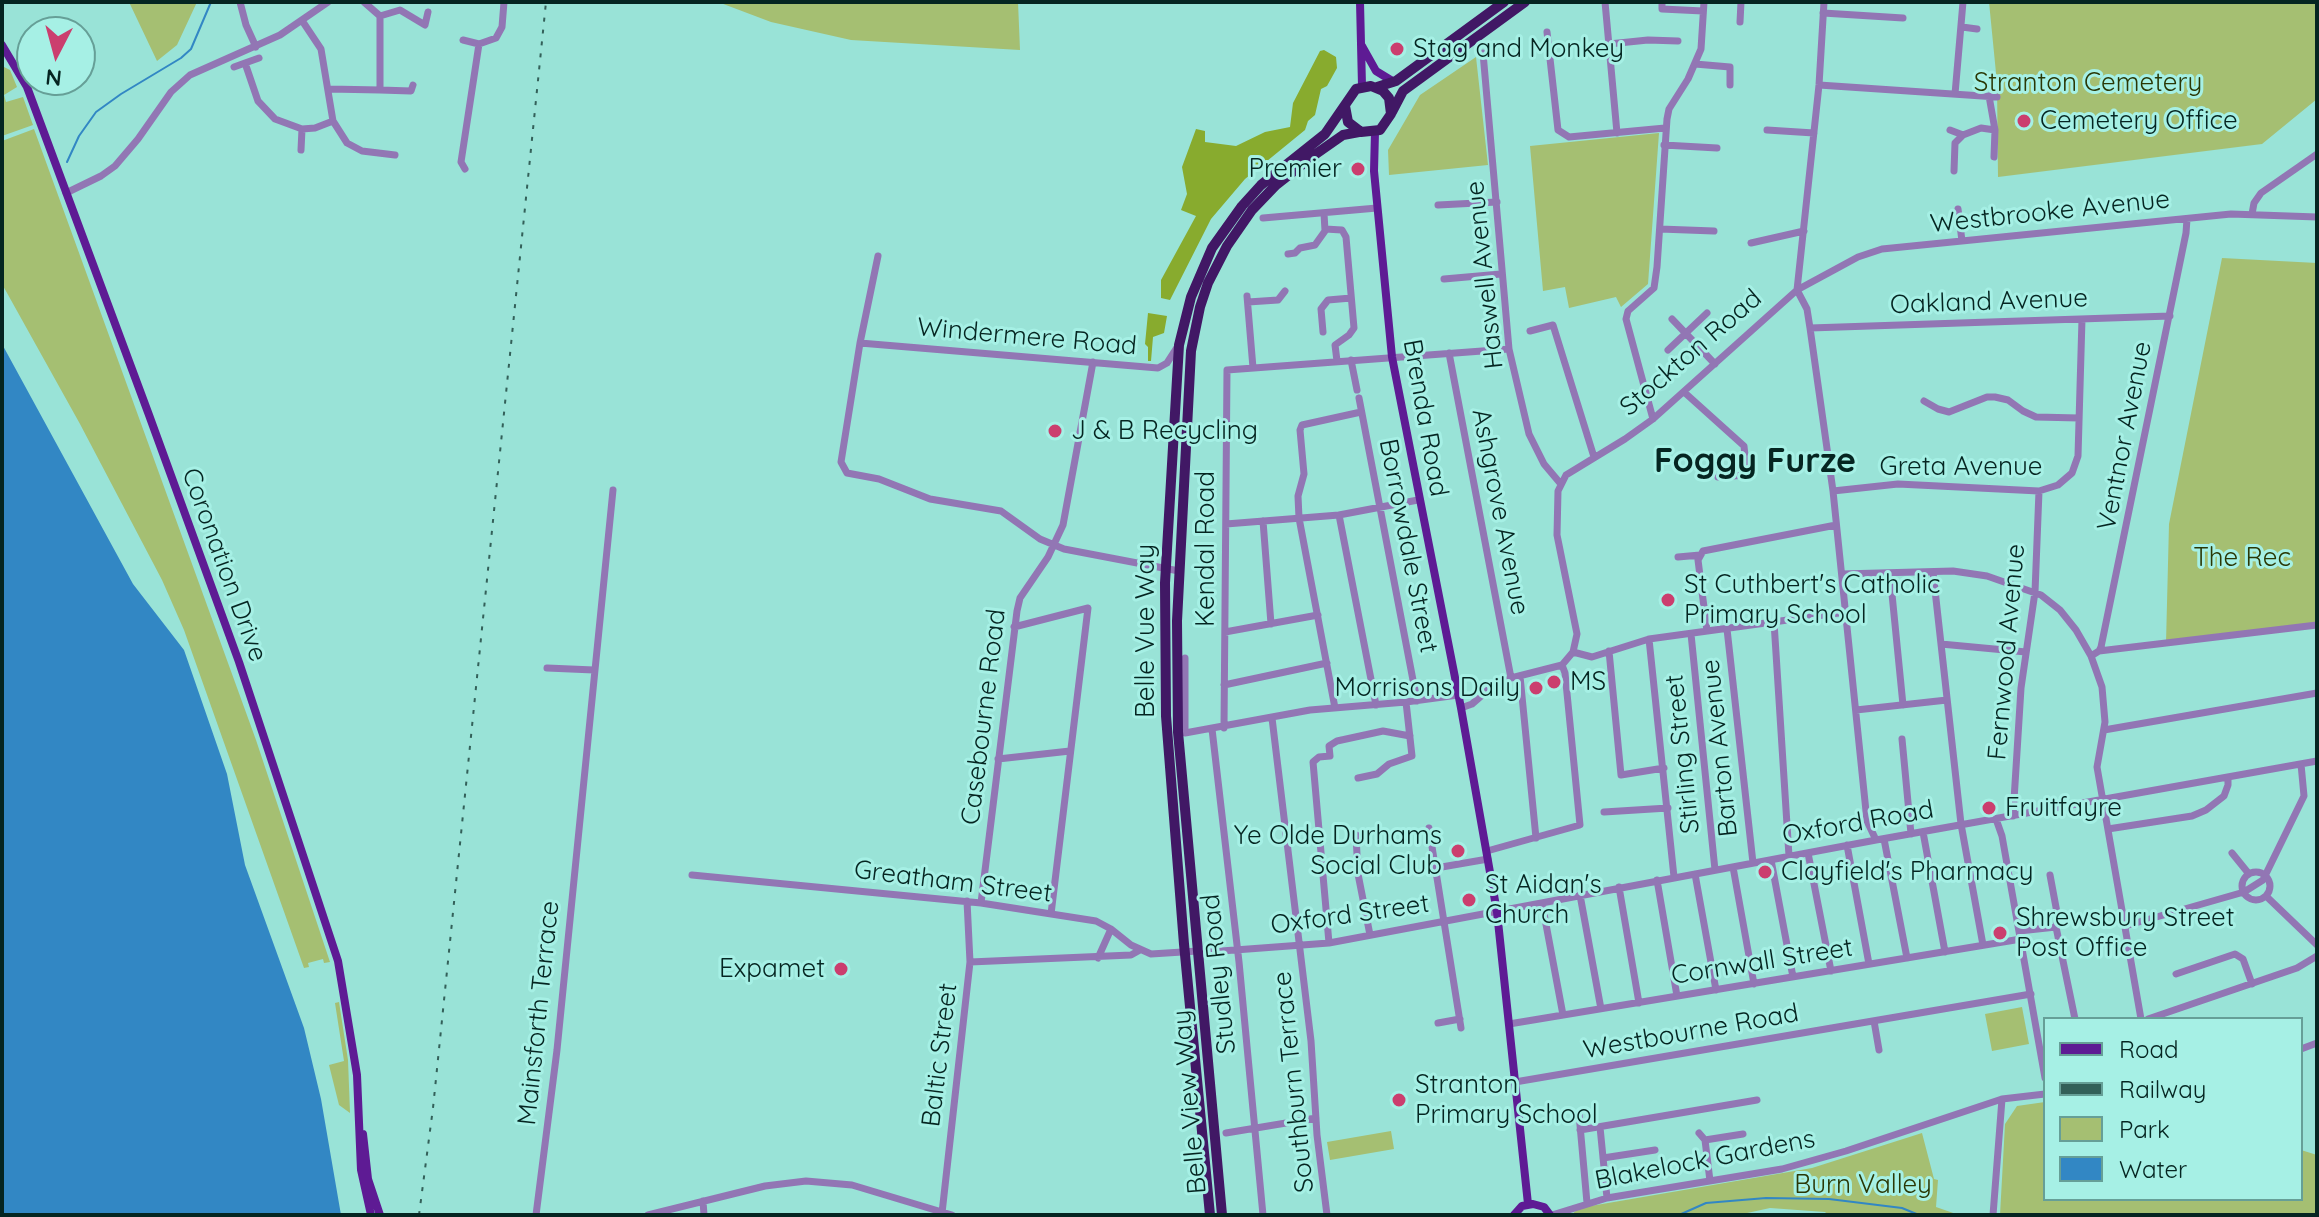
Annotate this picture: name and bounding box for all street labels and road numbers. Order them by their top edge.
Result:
street label: Haswell Avenue [1460,179,1510,371]
street label: Westbrooke Avenue [1928,184,2172,240]
street label: Stockton Road [1614,283,1768,423]
street label: Oakland Avenue [1890,283,2088,321]
street label: Windermere Road [916,312,1138,362]
street label: Brenda Road [1396,337,1454,499]
street label: Ventnor Avenue [2091,339,2159,533]
street label: Ashgrove Avenue [1465,406,1535,618]
street label: Borrowdale Street [1372,436,1444,656]
street label: Greta Avenue [1880,451,2042,483]
street label: Coronation Drive [175,464,273,666]
street label: Kendal Road [1190,471,1222,627]
street label: Fernwood Avenue [1982,543,2032,761]
street label: Belle Vue Way [1130,544,1162,718]
street label: Casebourne Road [955,607,1013,827]
street label: Barton Avenue [1695,658,1745,838]
street label: Stirling Street [1659,673,1707,835]
street label: Oxford Road [1780,794,1936,852]
street label: Greatham Street [852,854,1054,910]
street label: Oxford Street [1269,888,1431,942]
street label: Studley Road [1195,892,1243,1056]
street label: Mainsforth Terrace [512,899,566,1127]
street label: Cornwall Street [1669,932,1855,992]
street label: Southburn Terrace [1267,970,1321,1194]
street label: Baltic Street [916,981,964,1129]
street label: Westbourne Road [1581,998,1801,1066]
street label: Belle View Way [1166,1009,1214,1195]
street label: Blakelock Gardens [1592,1123,1818,1197]

